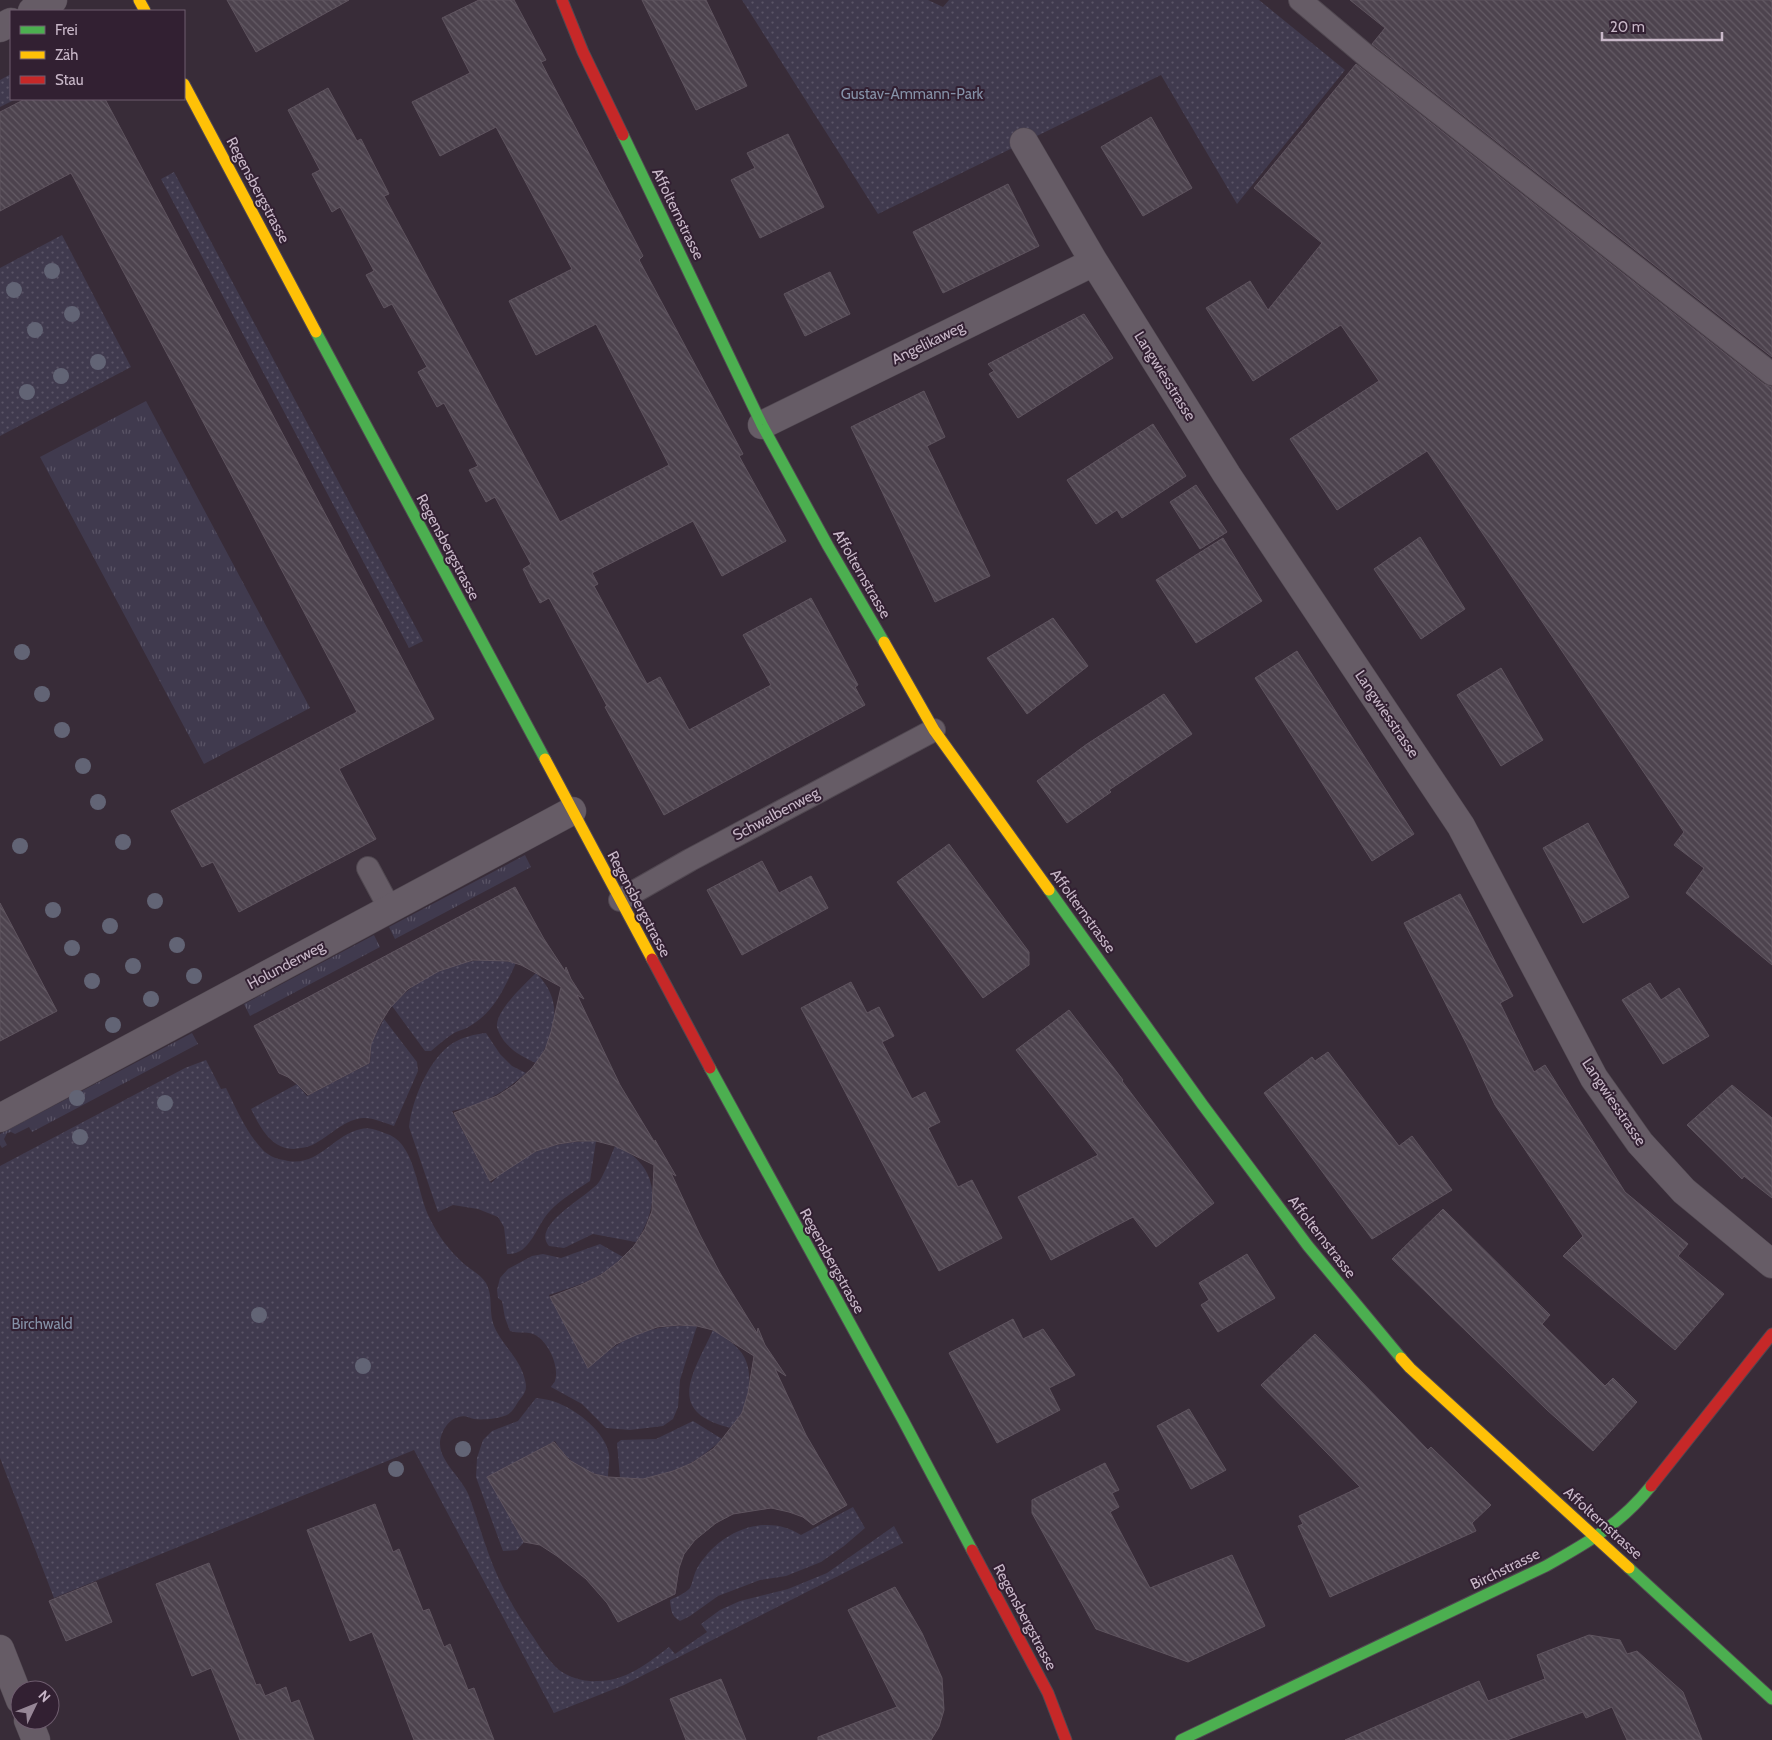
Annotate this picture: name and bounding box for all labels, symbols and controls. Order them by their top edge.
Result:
legend [10,10,185,100]
scale bar [1602,10,1722,42]
text: 20 m [1610,18,1645,36]
text: Frei [55,21,78,39]
text: Zäh [55,46,78,64]
text: Stau [55,71,84,89]
park label: Gustav-Ammann-Park [841,85,984,103]
street label: Regensbergstrasse [222,134,294,246]
street label: Affolternstrasse [648,165,708,263]
street label: Angelikaweg [889,317,968,368]
street label: Langwiesstrasse [1130,328,1200,424]
street label: Regensbergstrasse [412,491,484,603]
street label: Affolternstrasse [829,526,895,622]
street label: Langwiesstrasse [1351,667,1423,761]
street label: Schwalbenweg [730,783,823,844]
street label: Regensbergstrasse [603,848,675,960]
street label: Affolternstrasse [1046,865,1120,957]
street label: Holunderweg [244,937,328,993]
street label: Langwiesstrasse [1578,1055,1650,1149]
street label: Affolternstrasse [1284,1192,1360,1282]
street label: Regensbergstrasse [796,1205,869,1317]
park label: Birchwald [11,1315,73,1333]
street label: Affolternstrasse [1560,1483,1646,1563]
street label: Birchstrasse [1467,1544,1543,1593]
street label: Regensbergstrasse [989,1561,1061,1673]
north arrow [10,1680,60,1730]
text: N [35,1686,54,1706]

